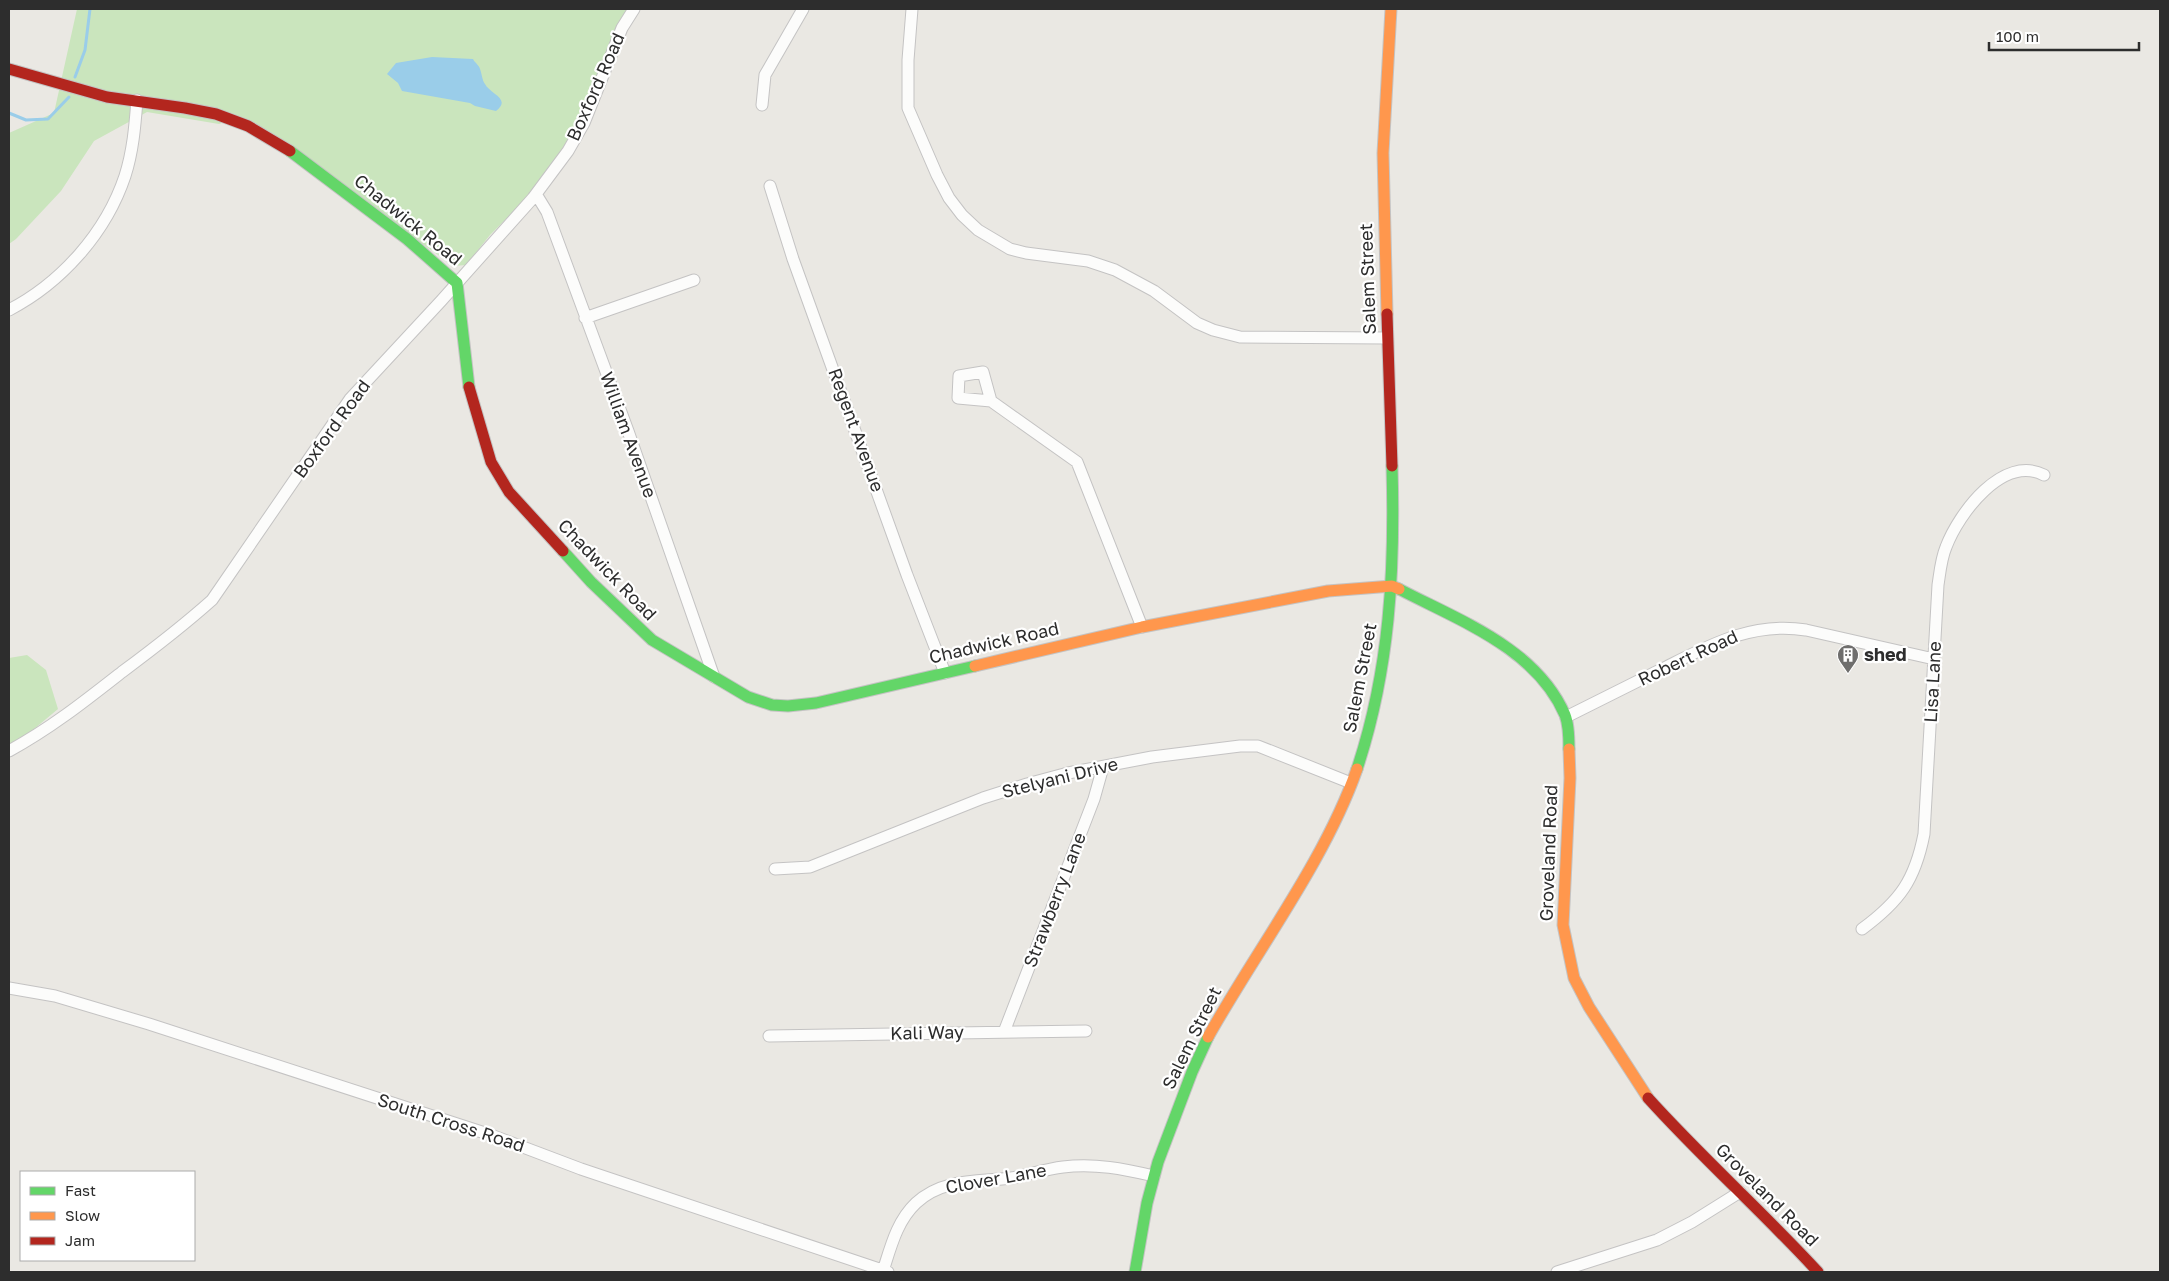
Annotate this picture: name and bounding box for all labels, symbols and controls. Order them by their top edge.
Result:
scale bar [1989,20,2139,52]
text: 100 m [1996,27,2039,45]
street label: Boxford Road [561,29,629,144]
street label: Chadwick Road [350,169,467,269]
street label: Salem Street [1354,223,1380,335]
street label: Regent Avenue [824,365,890,495]
street label: William Avenue [596,369,662,501]
street label: Boxford Road [288,375,374,482]
street label: Chadwick Road [554,514,662,625]
street label: Chadwick Road [927,616,1061,668]
street label: Salem Street [1338,621,1380,735]
street label: Robert Road [1634,624,1741,690]
street label: Lisa Lane [1919,641,1945,723]
building icon: shed [1836,643,1860,674]
place label: shed [1864,643,1907,665]
street label: Stelyani Drive [999,752,1120,802]
street label: Groveland Road [1535,784,1561,922]
street label: Strawberry Lane [1018,829,1090,970]
street label: Salem Street [1157,983,1225,1092]
street label: Kali Way [890,1020,964,1044]
street label: South Cross Road [375,1088,528,1156]
street label: Groveland Road [1712,1138,1824,1250]
street label: Clover Lane [944,1158,1048,1198]
legend [20,1171,195,1261]
text: Fast [65,1181,96,1199]
text: Slow [65,1206,100,1224]
text: Jam [65,1231,95,1249]

